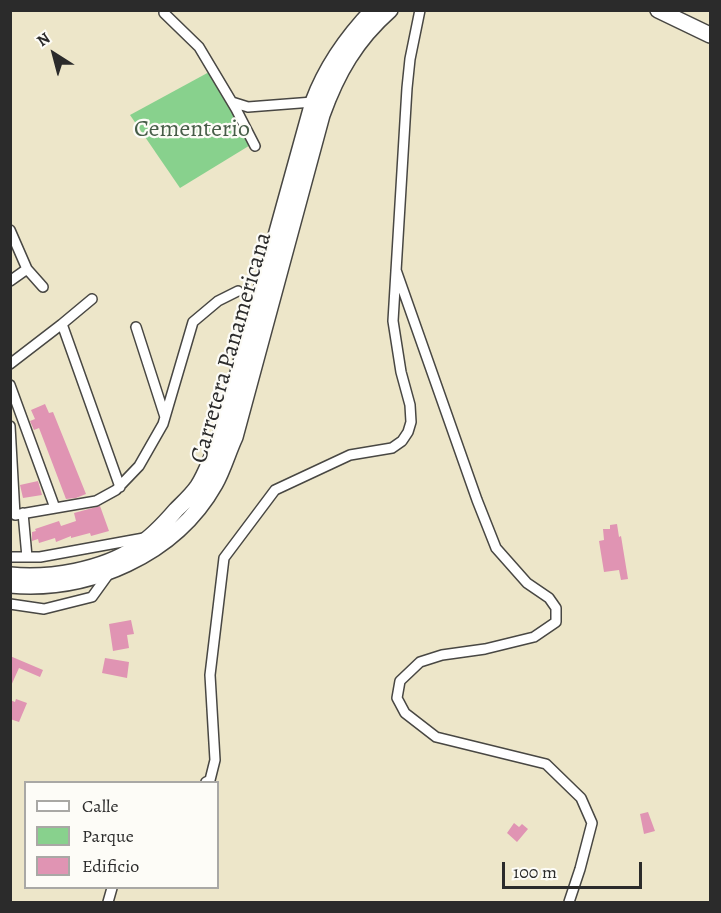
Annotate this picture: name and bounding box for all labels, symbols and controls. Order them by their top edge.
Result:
north arrow [24,24,84,84]
text: N [32,27,55,52]
park label: Cementerio [134,116,250,144]
street label: Carretera Panamericana [185,229,279,467]
legend [24,781,219,889]
text: Calle [82,794,119,818]
text: Parque [82,824,134,848]
scale bar [505,850,644,888]
text: Edificio [82,854,139,878]
text: 100 m [513,860,557,884]

